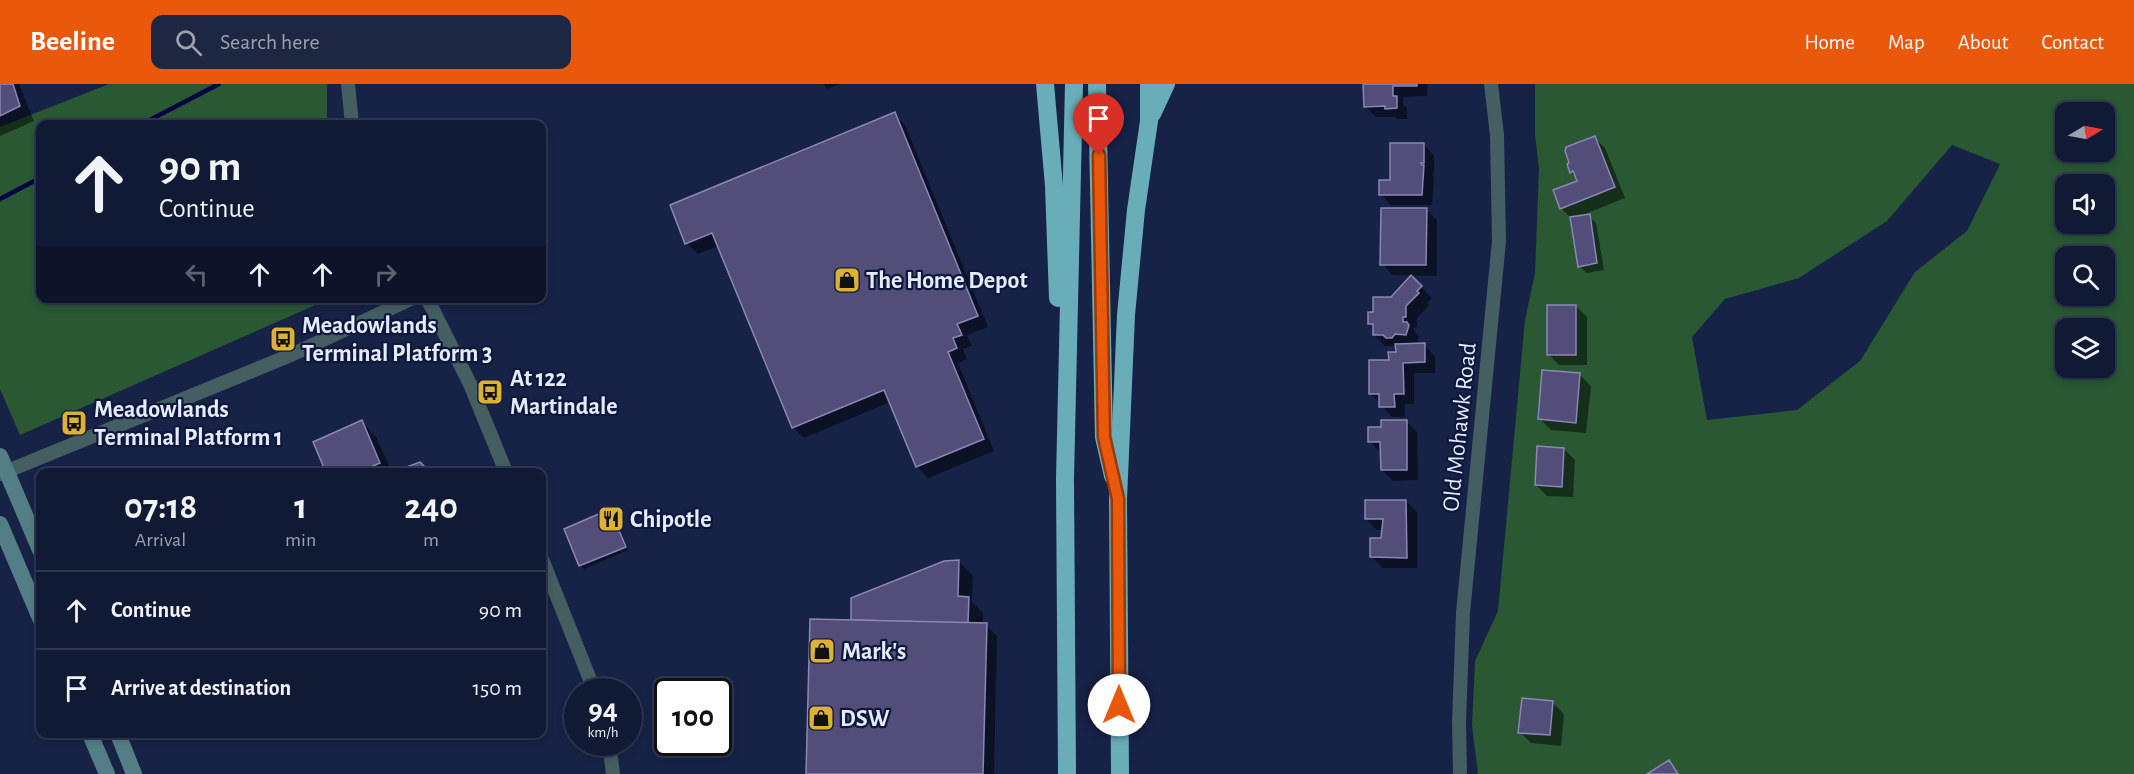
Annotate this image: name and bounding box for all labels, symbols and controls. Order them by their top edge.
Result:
search box [151,15,571,69]
icon: search [172,26,205,59]
text: Beeline [30,28,115,56]
text: Search here [220,31,320,53]
text: Home [1804,32,1855,53]
text: Map [1888,32,1925,53]
text: About [1958,32,2008,53]
text: Contact [2041,32,2104,53]
pin [1073,93,1124,155]
icon: arrive [1082,102,1115,135]
north arrow [2055,102,2115,162]
map controls [2055,102,2115,378]
icon: ahead [60,144,138,222]
text: 90 m [159,146,241,188]
button: sound [2055,174,2115,234]
text: Continue [159,195,255,222]
button: search [2055,246,2115,306]
icon: left [180,258,213,291]
icon: ahead [243,258,276,291]
icon: ahead [306,258,339,291]
icon: right [369,258,402,291]
shop icon: The Home Depot [832,265,862,295]
place label: The Home Depot [866,269,1028,293]
place label: Meadowlands Terminal Platform 3 [302,314,492,366]
button: layers [2055,318,2115,378]
bus stop icon: Meadowlands Terminal Platform 3 [268,324,298,354]
street label: Old Mohawk Road [1439,341,1481,513]
place label: At 122 Martindale [510,367,618,419]
bus stop icon: At 122 Martindale [475,377,505,407]
place label: Meadowlands Terminal Platform 1 [94,398,283,450]
bus stop icon: Meadowlands Terminal Platform 1 [59,408,89,438]
text: 07:18 [124,489,197,525]
text: 1 [294,489,307,525]
text: 240 [404,489,458,525]
restaurant icon: Chipotle [596,504,626,534]
place label: Chipotle [630,508,712,532]
text: Arrival [135,530,186,550]
text: min [285,530,316,550]
text: m [423,530,439,550]
icon: ahead [60,594,93,627]
text: Continue [111,599,191,621]
text: 90 m [479,599,522,621]
shop icon: Mark's [807,636,837,666]
place label: Mark's [842,640,906,664]
icon: arrive [60,672,93,705]
position arrow [1087,673,1151,737]
text: Arrive at destination [111,677,291,699]
text: 150 m [472,677,522,699]
speed limit sign: 100 [654,678,732,756]
text: 94 [588,695,618,725]
shop icon: DSW [806,703,836,733]
place label: DSW [840,707,890,731]
text: km/h [588,725,618,740]

